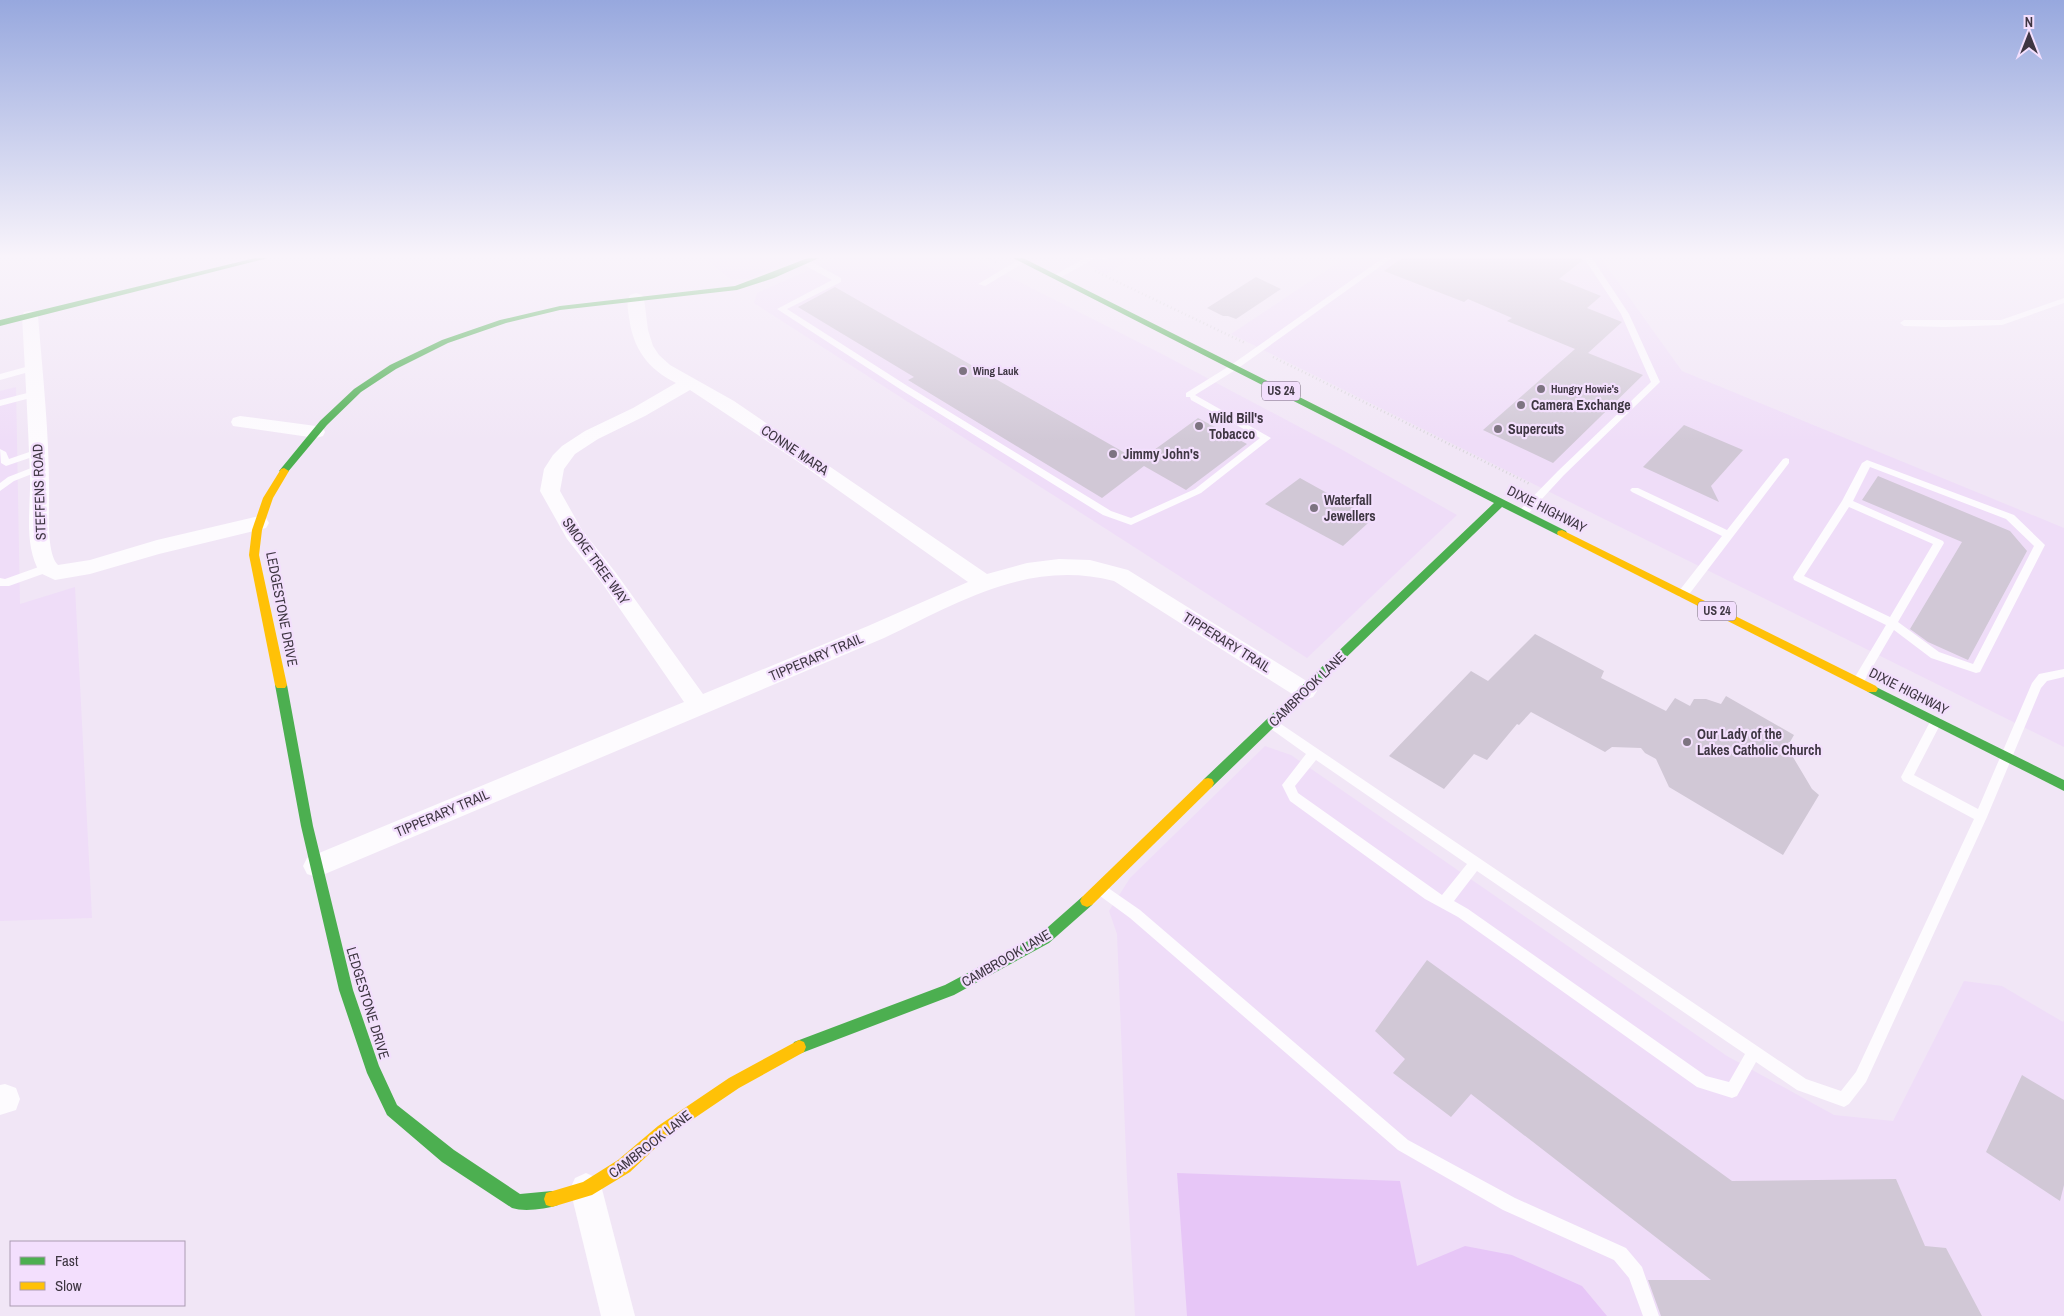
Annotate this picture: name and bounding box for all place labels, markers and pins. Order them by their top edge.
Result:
place label: Wing Lauk [973,364,1020,378]
marker: Wing Lauk [957,365,969,377]
place label: Hungry Howie's [1551,382,1619,396]
marker: Hungry Howie's [1535,383,1547,395]
place label: Camera Exchange [1531,396,1631,414]
marker: Camera Exchange [1515,399,1527,411]
place label: Wild Bill's Tobacco [1209,409,1263,443]
marker: Wild Bill's Tobacco [1193,420,1205,432]
place label: Supercuts [1508,420,1564,438]
marker: Supercuts [1492,423,1504,435]
place label: Jimmy John's [1123,445,1199,463]
marker: Jimmy John's [1107,448,1119,460]
place label: Waterfall Jewellers [1324,491,1376,525]
marker: Waterfall Jewellers [1308,502,1320,514]
place label: Our Lady of the Lakes Catholic Church [1697,725,1821,759]
marker: Our Lady of the Lakes Catholic Church [1681,736,1693,748]

